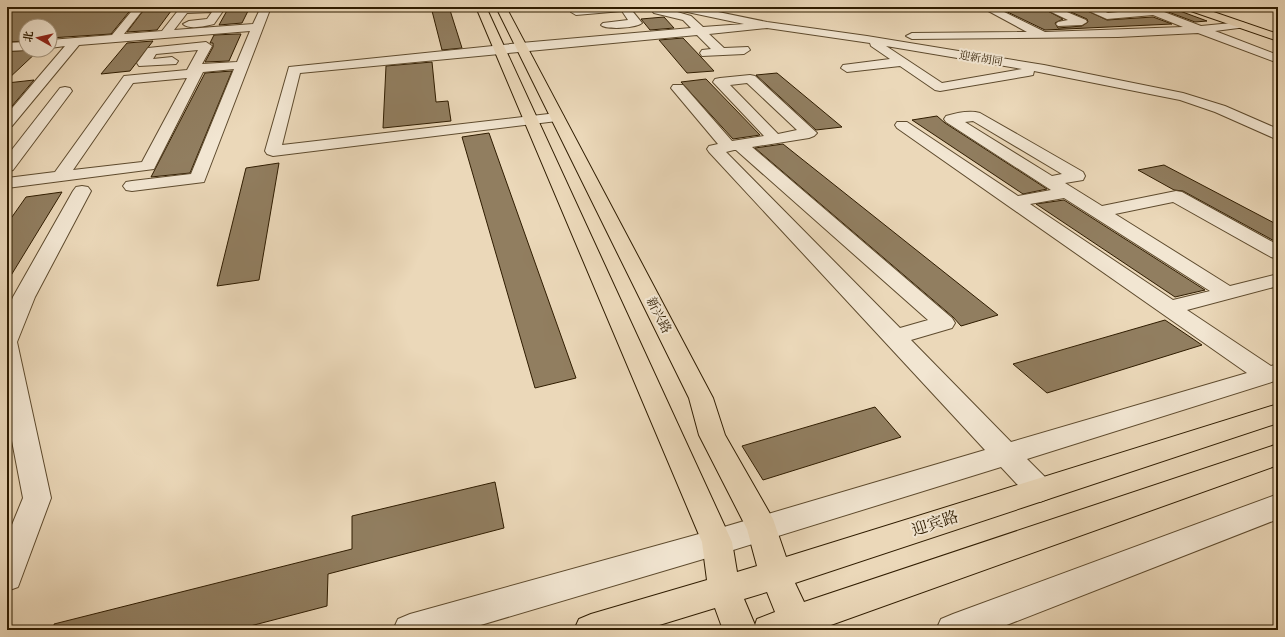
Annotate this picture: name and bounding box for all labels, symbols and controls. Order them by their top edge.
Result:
north arrow [18,18,58,58]
text: 北 [20,30,36,43]
street label: 迎新胡同 [958,48,1004,68]
street label: 新兴路 [643,294,675,336]
street label: 迎宾路 [909,506,961,540]

